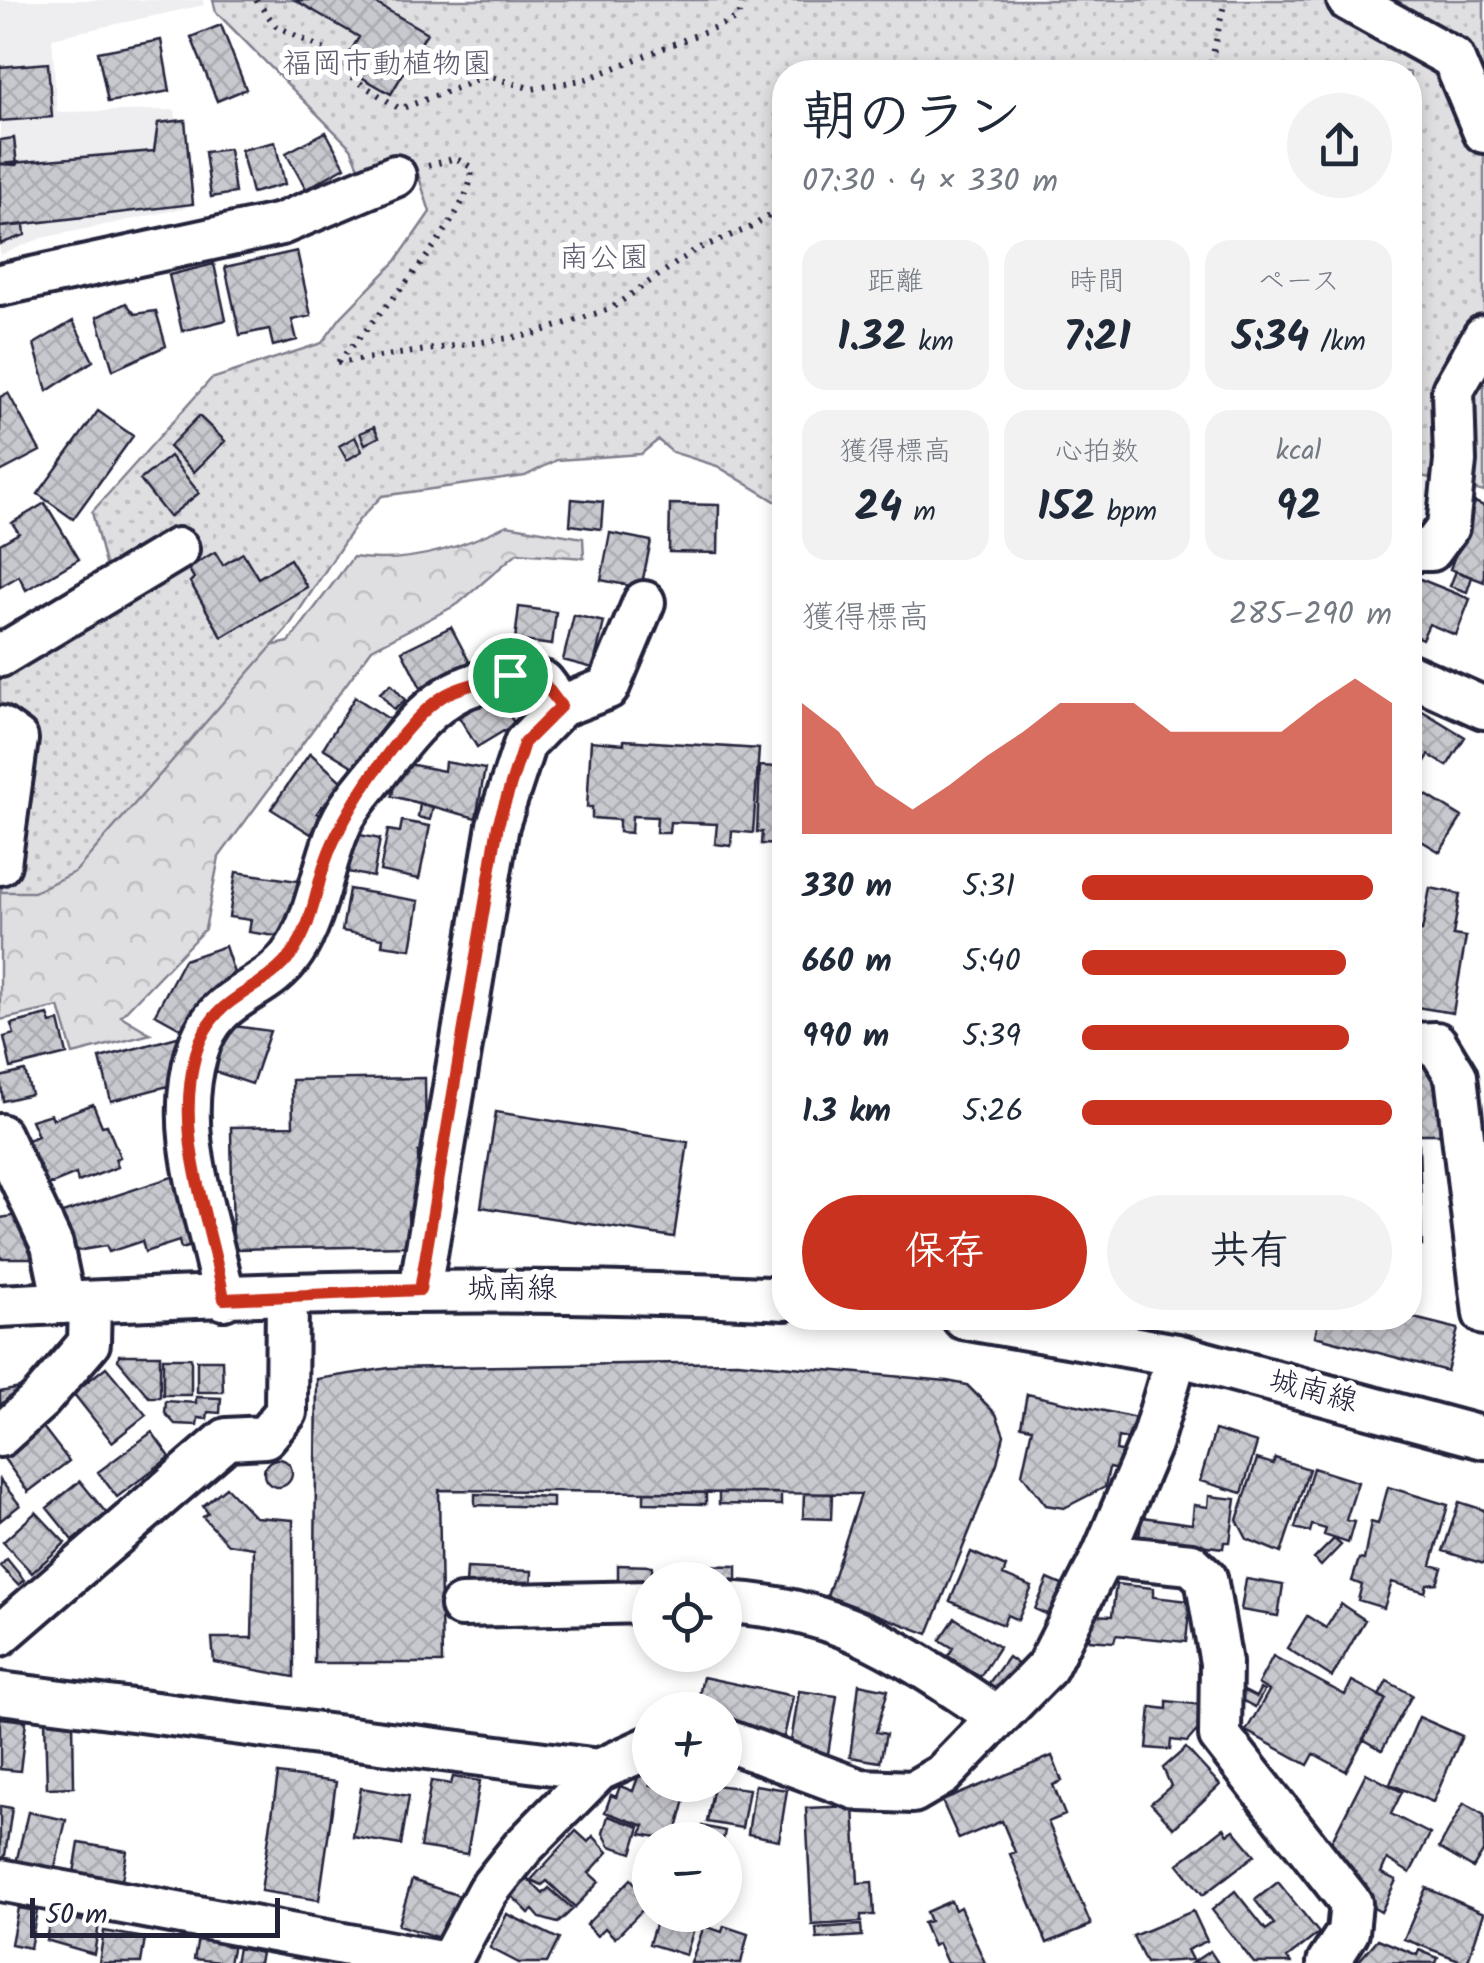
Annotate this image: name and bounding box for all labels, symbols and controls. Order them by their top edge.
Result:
park label: 福岡市動植物園 [282,41,492,89]
text: 朝のラン [802,76,1022,163]
button: share [1287,93,1392,198]
text: 07:30 · 4 × 330 m [802,157,1058,208]
park label: 南公園 [559,235,649,283]
text: 距離 [867,260,923,305]
text: 時間 [1069,260,1125,305]
text: ペース [1258,260,1340,305]
text: 1.32 [837,305,907,372]
text: 7:21 [1063,305,1131,372]
text: 5:34 [1232,305,1309,372]
text: km [907,320,954,365]
text: /km [1309,320,1366,365]
text: kcal [1276,429,1321,474]
text: 獲得標高 [839,430,951,475]
text: 心拍数 [1055,430,1139,475]
text: 92 [1276,474,1322,541]
text: 24 [855,475,902,542]
text: 152 [1037,475,1095,542]
text: m [902,490,936,535]
text: bpm [1095,490,1157,535]
text: 285–290 m [1229,590,1392,641]
text: 獲得標高 [802,593,930,644]
pin [468,633,553,718]
icon: arrive [483,648,538,703]
text: 330 m [802,862,892,913]
text: 5:31 [962,862,1015,913]
text: 660 m [802,937,892,988]
text: 5:40 [962,937,1021,988]
text: 990 m [802,1012,889,1063]
text: 5:39 [962,1012,1021,1063]
text: 1.3 km [802,1087,891,1138]
text: 5:26 [962,1087,1023,1138]
button: 保存 [802,1195,1087,1310]
button: 共有 [1107,1195,1392,1310]
street label: 城南線 [467,1266,557,1314]
street label: 城南線 [1263,1357,1363,1427]
map controls [632,1562,742,1932]
button: locate [632,1562,742,1672]
button: + [632,1692,742,1802]
button: − [632,1822,742,1932]
scale bar [30,1893,280,1938]
text: 50 m [45,1893,108,1938]

